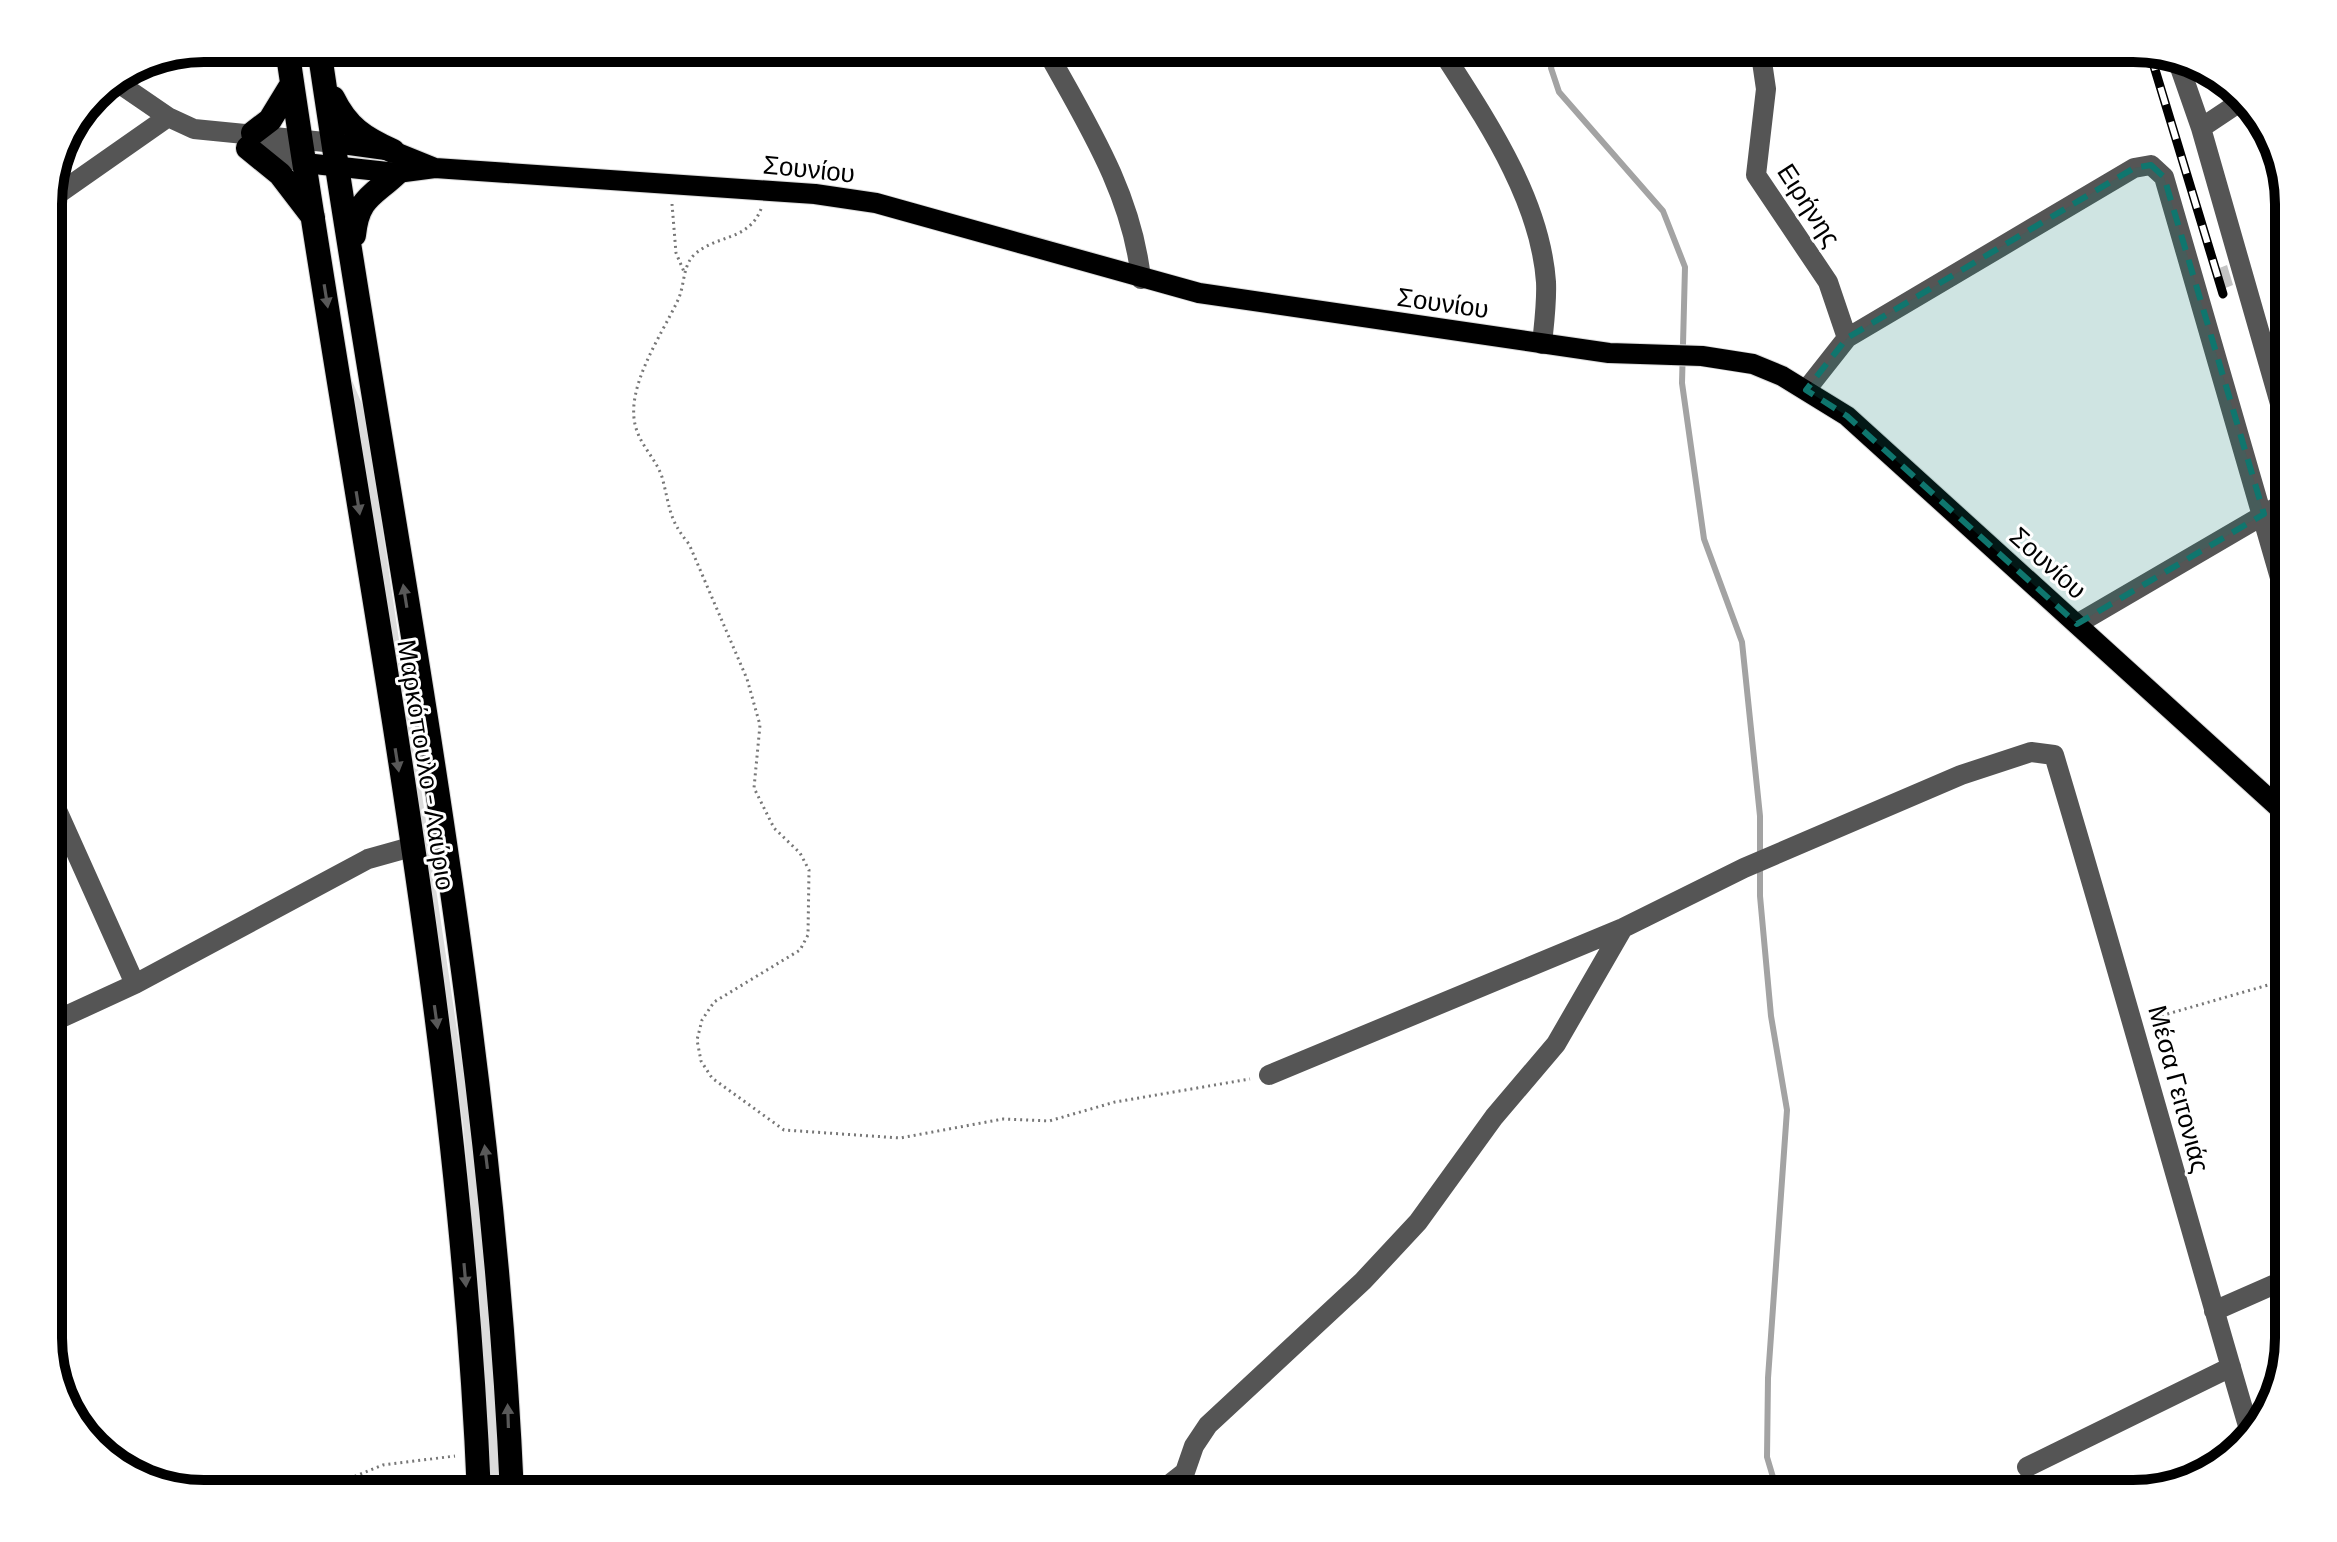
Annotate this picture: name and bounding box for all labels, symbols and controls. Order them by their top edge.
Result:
street label: Σουνίου [762,147,857,188]
street label: Ειρήνης [1772,157,1848,251]
street label: Σουνίου [1395,280,1491,323]
one-way arrow [320,284,333,309]
one-way arrow [352,491,365,516]
street label: Σουνίου [2004,520,2094,604]
one-way arrow [398,583,410,608]
street label: Μαρκόπουλο - Λαύριο [392,637,463,892]
one-way arrow [391,748,404,773]
street label: Μέσα Γειτονιάς [2143,1002,2218,1176]
one-way arrow [430,1005,443,1030]
one-way arrow [480,1144,493,1169]
one-way arrow [459,1263,472,1288]
one-way arrow [502,1403,515,1428]

